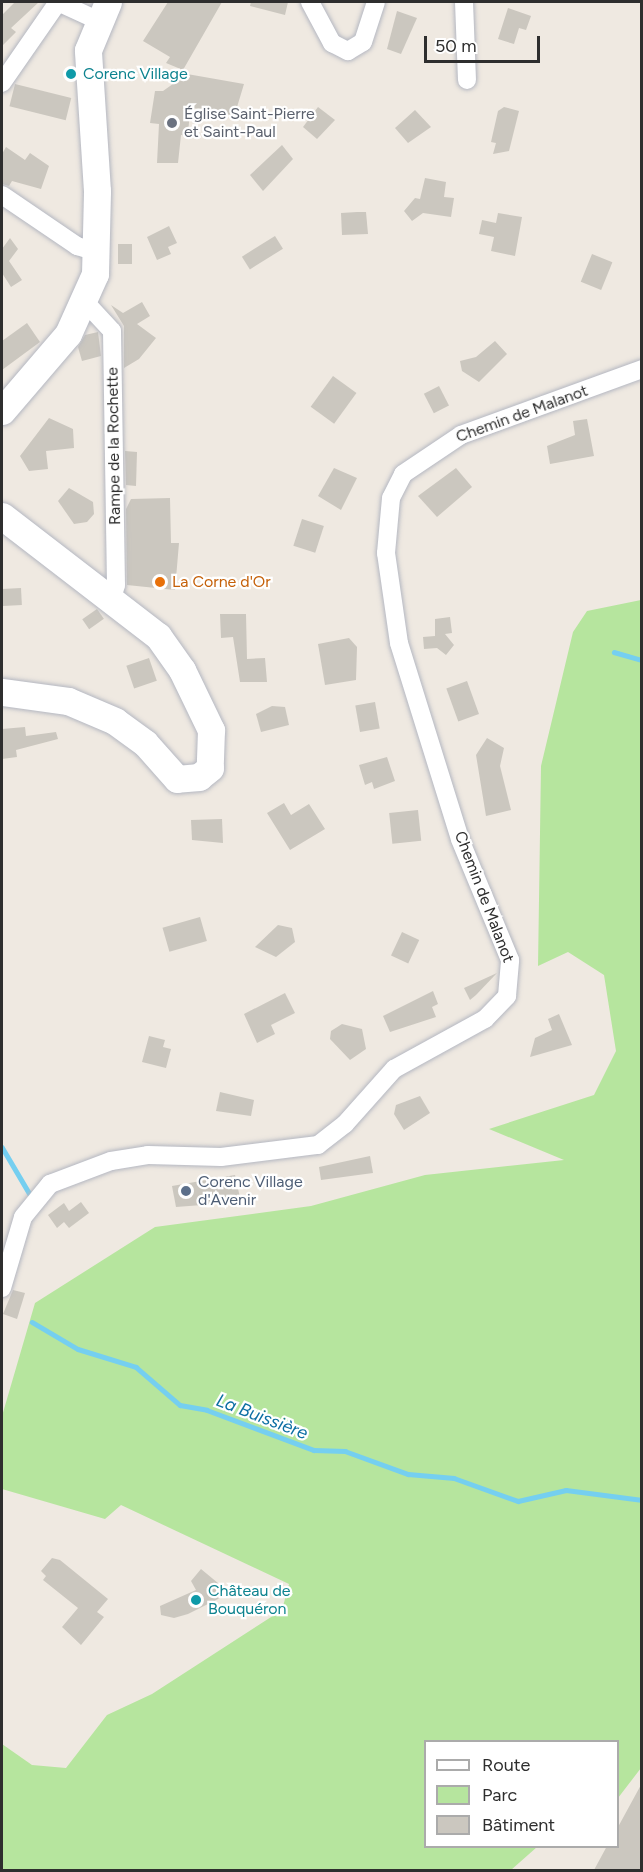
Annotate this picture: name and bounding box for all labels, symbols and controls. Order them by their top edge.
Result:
scale bar [427,24,542,62]
text: 50 m [435,35,477,57]
place label: Corenc Village [83,64,188,84]
marker: Corenc Village [64,67,78,81]
place label: Église Saint-Pierre et Saint-Paul [184,104,315,142]
marker: Église Saint-Pierre et Saint-Paul [165,116,179,130]
street label: Rampe de la Rochette [103,367,125,525]
street label: Chemin de Malanot [453,381,591,447]
place label: La Corne d'Or [172,572,271,592]
marker: La Corne d'Or [153,575,167,589]
street label: Chemin de Malanot [450,829,518,965]
place label: Corenc Village d'Avenir [198,1172,303,1210]
marker: Corenc Village d'Avenir [179,1184,193,1198]
water label: La Buissière [213,1390,311,1444]
place label: Château de Bouquéron [208,1581,291,1619]
marker: Château de Bouquéron [189,1593,203,1607]
legend [424,1740,619,1848]
text: Route [482,1754,530,1776]
text: Parc [482,1784,517,1806]
text: Bâtiment [482,1814,555,1836]

